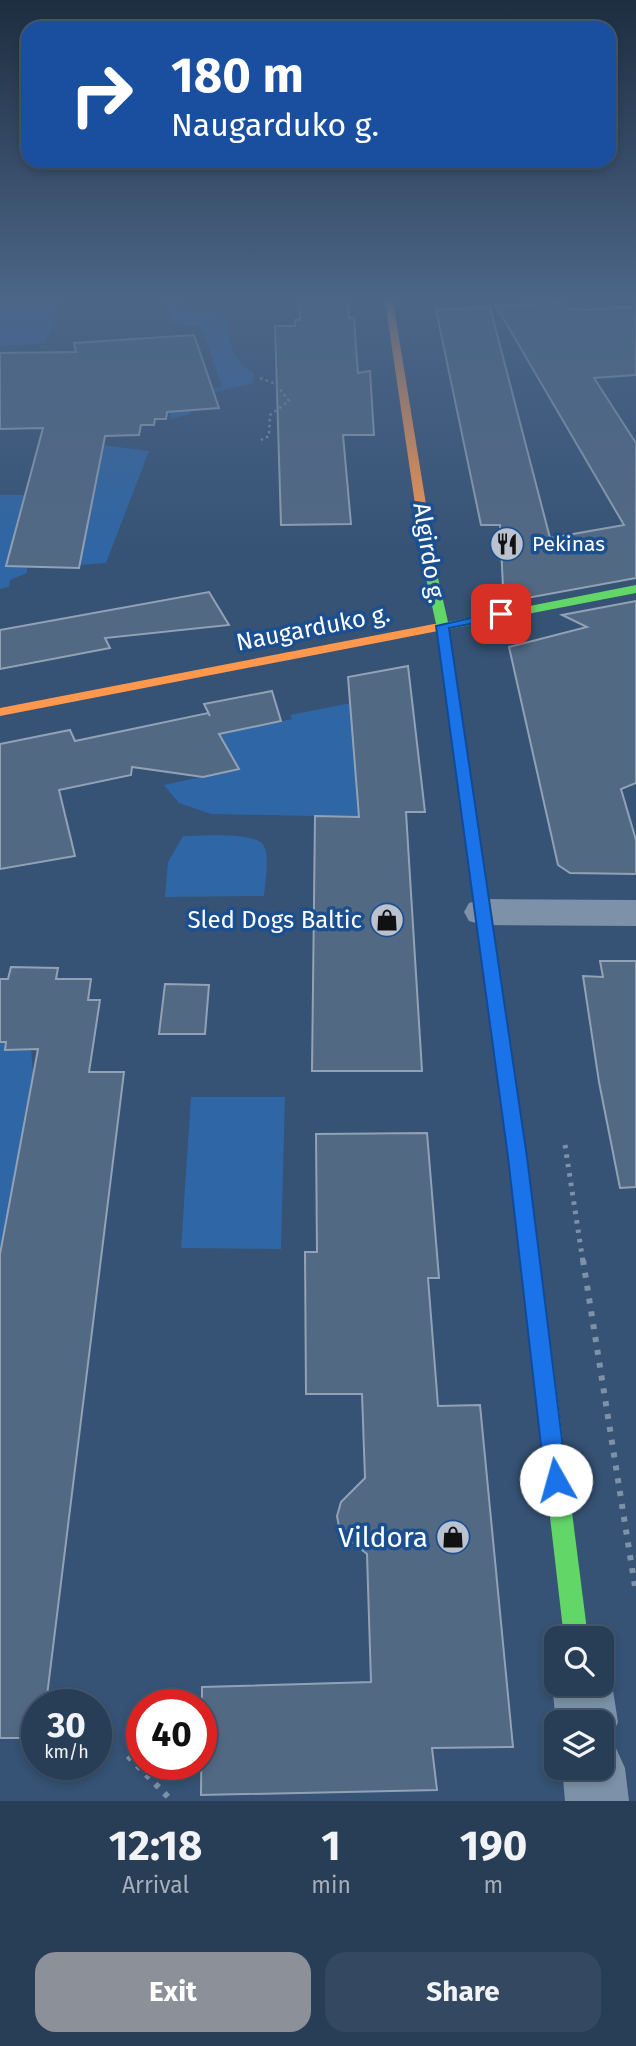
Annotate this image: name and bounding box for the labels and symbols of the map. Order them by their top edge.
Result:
street label: Algirdo g. [407,501,451,605]
restaurant icon: Pekinas [488,525,526,563]
place label: Pekinas [532,531,605,557]
pin [471,584,531,644]
street label: Naugarduko g. [234,599,392,657]
shop icon: Sled Dogs Baltic [368,901,406,939]
place label: Sled Dogs Baltic [188,906,362,934]
position arrow [519,1443,593,1517]
shop icon: Vildora [434,1518,472,1556]
place label: Vildora [338,1521,428,1554]
speed limit sign: 40 [126,1689,217,1780]

